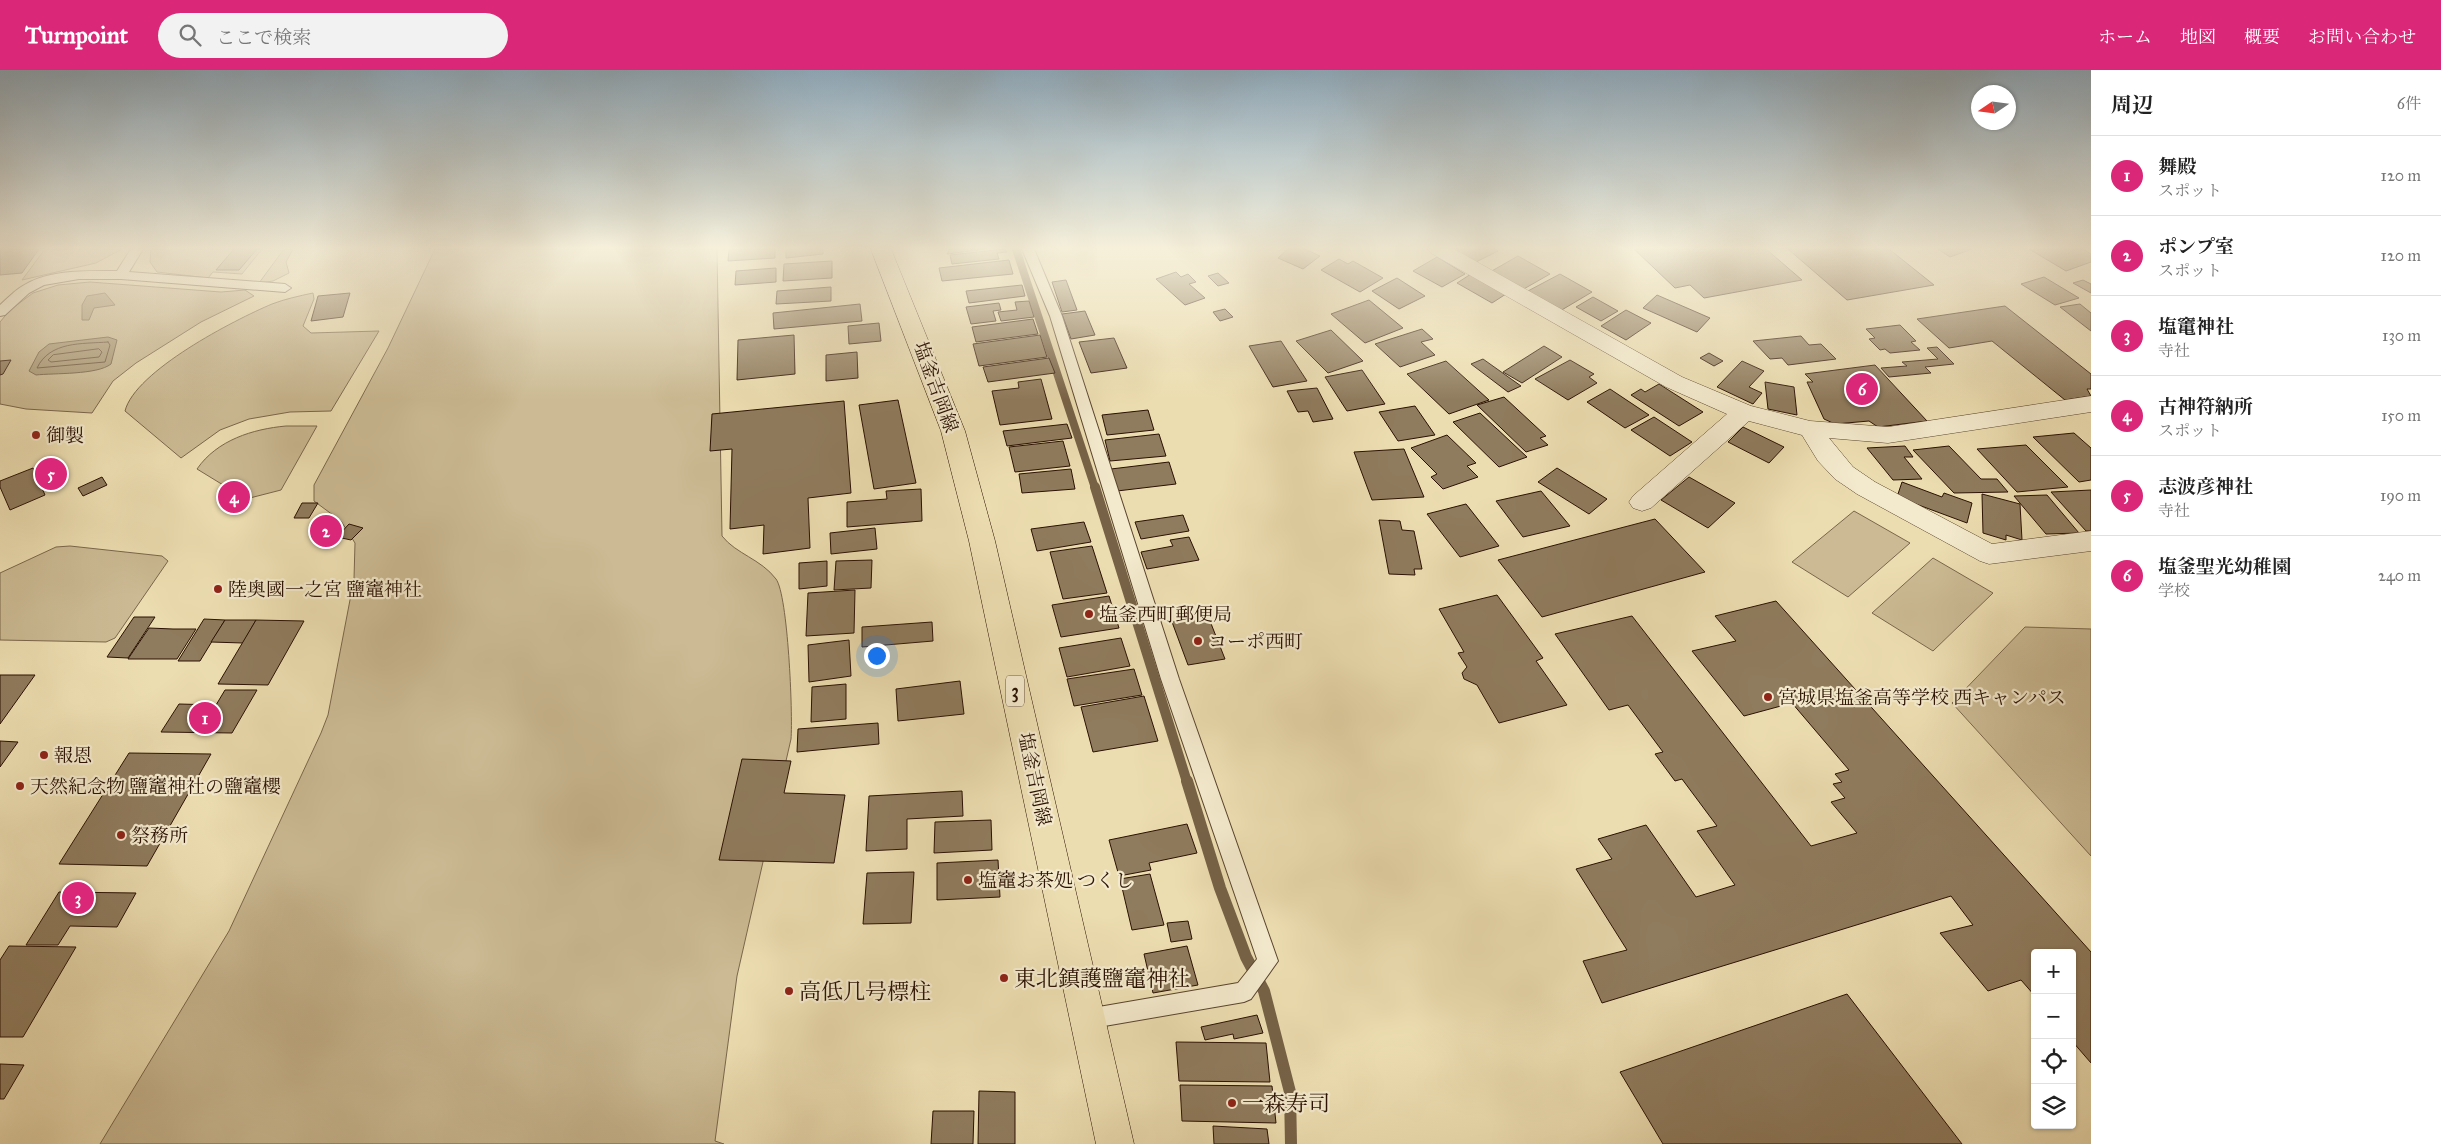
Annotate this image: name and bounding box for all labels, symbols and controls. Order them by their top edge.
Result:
search box [158,13,508,58]
text: Turnpoint [25,20,128,50]
icon: search [176,21,204,49]
text: ここで検索 [216,26,311,49]
text: ホーム [2098,26,2152,48]
text: 地図 [2180,26,2216,48]
text: 概要 [2244,26,2280,48]
text: お問い合わせ [2308,26,2416,48]
north arrow [1971,85,2016,130]
text: 周辺 [2111,92,2153,118]
text: 6件 [2397,94,2421,113]
text: 舞殿 [2158,155,2196,178]
text: 1 [2124,166,2130,185]
text: 120 m [2381,166,2421,185]
text: スポット [2158,181,2222,200]
text: ポンプ室 [2158,235,2234,258]
text: 2 [2123,246,2131,265]
text: 120 m [2381,246,2421,265]
text: スポット [2158,261,2222,280]
text: 塩竃神社 [2158,315,2234,338]
text: 3 [2124,326,2130,345]
text: 130 m [2382,326,2421,345]
street label: 塩釜吉岡線 [909,338,963,436]
text: 寺社 [2158,341,2190,360]
pin: 6 [1846,370,1878,408]
text: 古神符納所 [2158,395,2253,418]
text: 4 [2123,406,2131,425]
text: 150 m [2381,406,2421,425]
text: スポット [2158,421,2222,440]
place label: 御製 [46,424,84,447]
marker: 御製 [30,429,42,441]
pin: 5 [35,455,67,493]
text: 志波彦神社 [2158,475,2253,498]
pin: 4 [218,478,250,516]
text: 5 [2123,486,2131,505]
text: 190 m [2380,486,2421,505]
text: 寺社 [2158,501,2190,520]
pin: 2 [310,512,342,550]
text: 塩釜聖光幼稚園 [2158,555,2291,578]
text: 6 [2123,566,2131,585]
text: 240 m [2378,566,2421,585]
place label: 陸奥國一之宮 鹽竈神社 [228,578,422,601]
text: 学校 [2158,581,2190,600]
marker: 陸奥國一之宮 鹽竈神社 [212,583,224,595]
place label: 塩釜西町郵便局 [1099,603,1232,626]
marker: 塩釜西町郵便局 [1083,608,1095,620]
place label: コーポ西町 [1208,630,1303,653]
marker: コーポ西町 [1192,635,1204,647]
your location [864,643,890,669]
road number: 3 [1006,676,1024,706]
place label: 宮城県塩釜高等学校 西キャンパス [1778,686,2066,709]
marker: 宮城県塩釜高等学校 西キャンパス [1762,691,1774,703]
pin: 1 [189,699,221,737]
street label: 塩釜吉岡線 [1014,730,1056,828]
place label: 報恩 [54,744,92,767]
marker: 報恩 [38,749,50,761]
place label: 天然紀念物 鹽竈神社の鹽竈櫻 [30,775,281,798]
marker: 天然紀念物 鹽竈神社の鹽竈櫻 [14,780,26,792]
place label: 祭務所 [131,824,188,847]
marker: 祭務所 [115,829,127,841]
place label: 塩竈お茶処 つくし [978,869,1134,892]
marker: 塩竈お茶処 つくし [962,874,974,886]
pin: 3 [62,879,94,917]
map controls [2031,949,2076,1129]
button: + [2031,949,2076,994]
place label: 東北鎮護鹽竈神社 [1014,965,1190,992]
marker: 東北鎮護鹽竈神社 [998,972,1010,984]
place label: 高低几号標柱 [799,978,931,1005]
marker: 高低几号標柱 [783,985,795,997]
button: − [2031,994,2076,1039]
button: locate [2031,1039,2076,1084]
button: layers [2031,1084,2076,1129]
place label: 一森寿司 [1242,1090,1330,1117]
marker: 一森寿司 [1226,1097,1238,1109]

